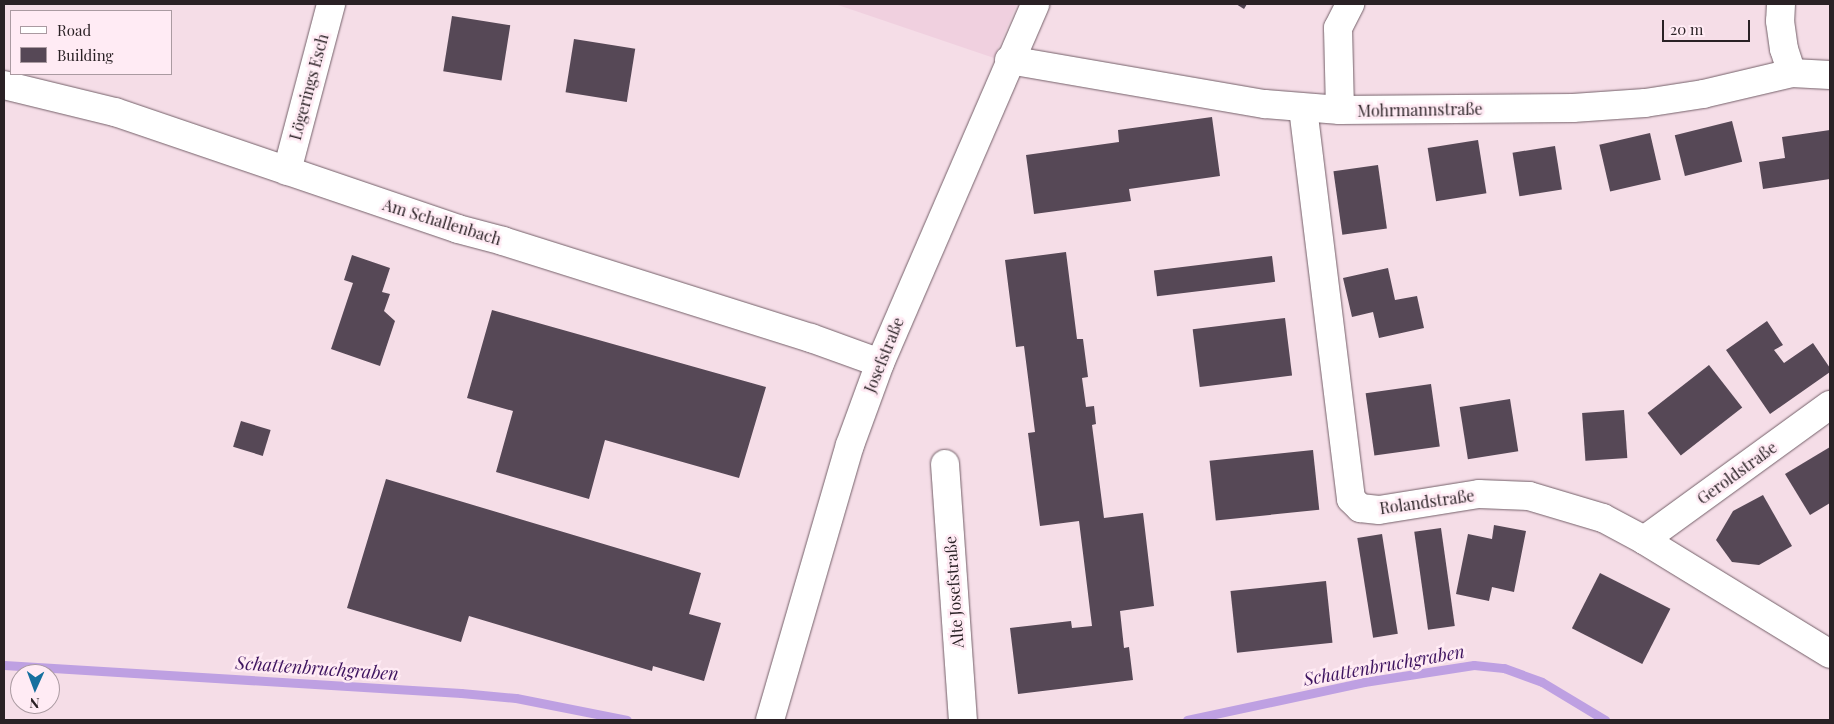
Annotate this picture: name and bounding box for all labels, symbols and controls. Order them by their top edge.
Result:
legend [10,10,172,75]
scale bar [1664,10,1752,42]
text: 20 m [1670,19,1703,39]
text: Road [57,20,91,40]
street label: Lögerings Esch [286,32,332,142]
text: Building [57,45,113,65]
street label: Mohrmannstraße [1357,99,1483,121]
street label: Am Schallenbach [380,195,504,249]
street label: Josefstraße [860,315,908,395]
street label: Geroldstraße [1693,438,1781,508]
street label: Rolandstraße [1378,486,1476,518]
street label: Alte Josefstraße [941,535,967,649]
water label: Schattenbruchgraben [1302,640,1466,690]
water label: Schattenbruchgraben [235,652,399,684]
north arrow [10,664,60,714]
text: N [29,694,40,713]

